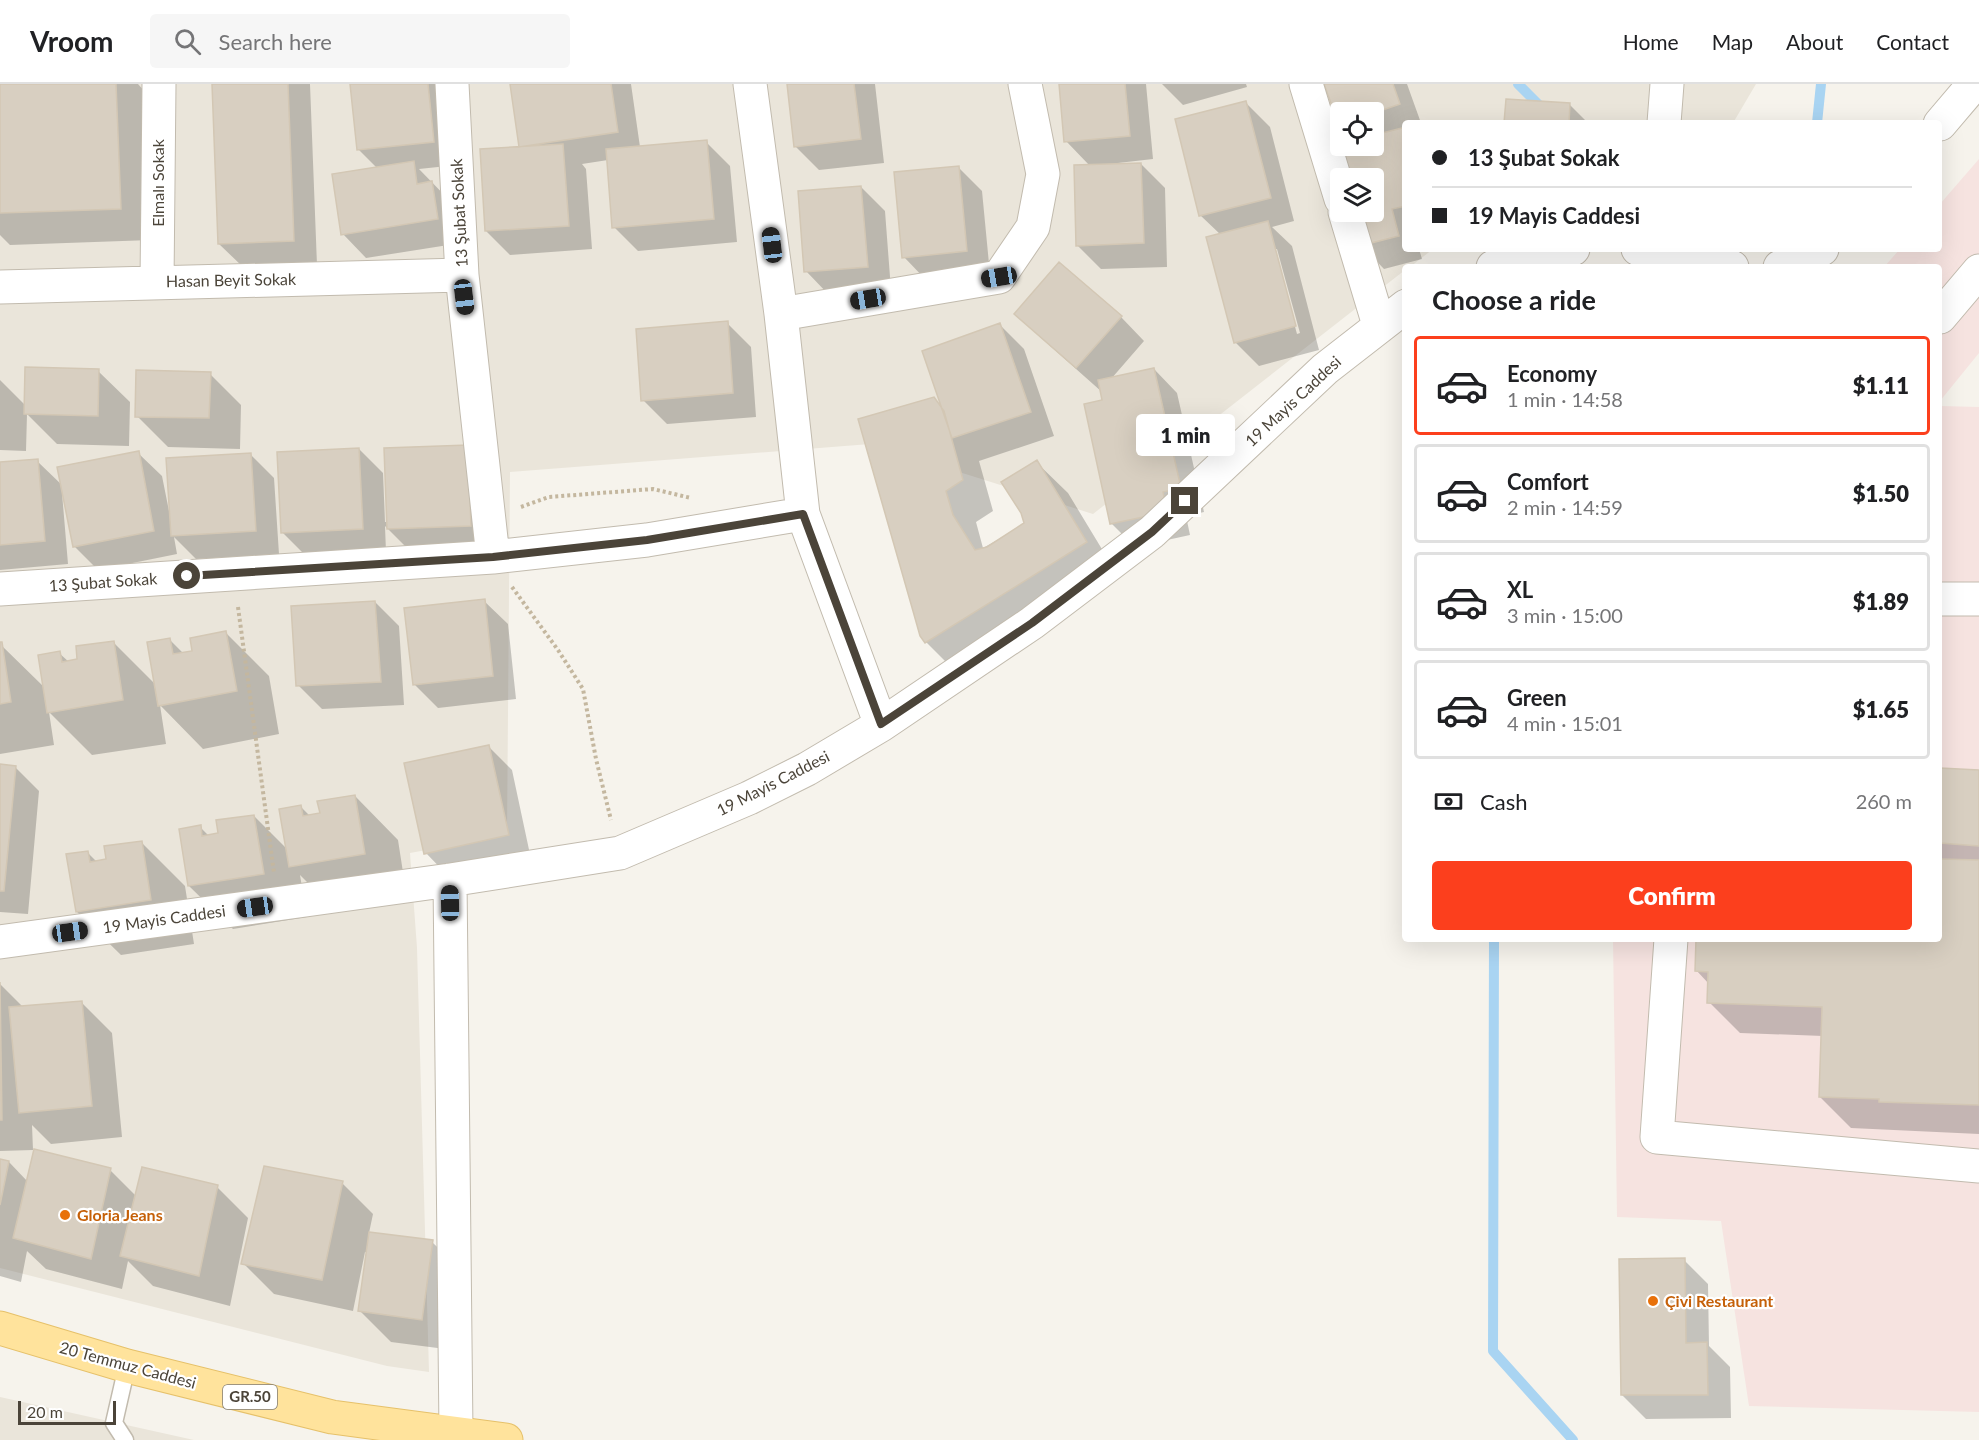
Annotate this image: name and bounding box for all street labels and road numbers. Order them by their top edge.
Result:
street label: Elmalı Sokak [148,138,167,227]
street label: 13 Şubat Sokak [446,157,471,268]
street label: Hasan Beyit Sokak [166,269,297,290]
street label: 19 Mayis Caddesi [1241,351,1344,450]
street label: 13 Şubat Sokak [48,568,159,595]
street label: 19 Mayis Caddesi [713,746,832,819]
street label: 19 Mayis Caddesi [101,900,227,937]
street label: 20 Temmuz Caddesi [58,1337,198,1392]
road number: GR.50 [223,1385,277,1409]

